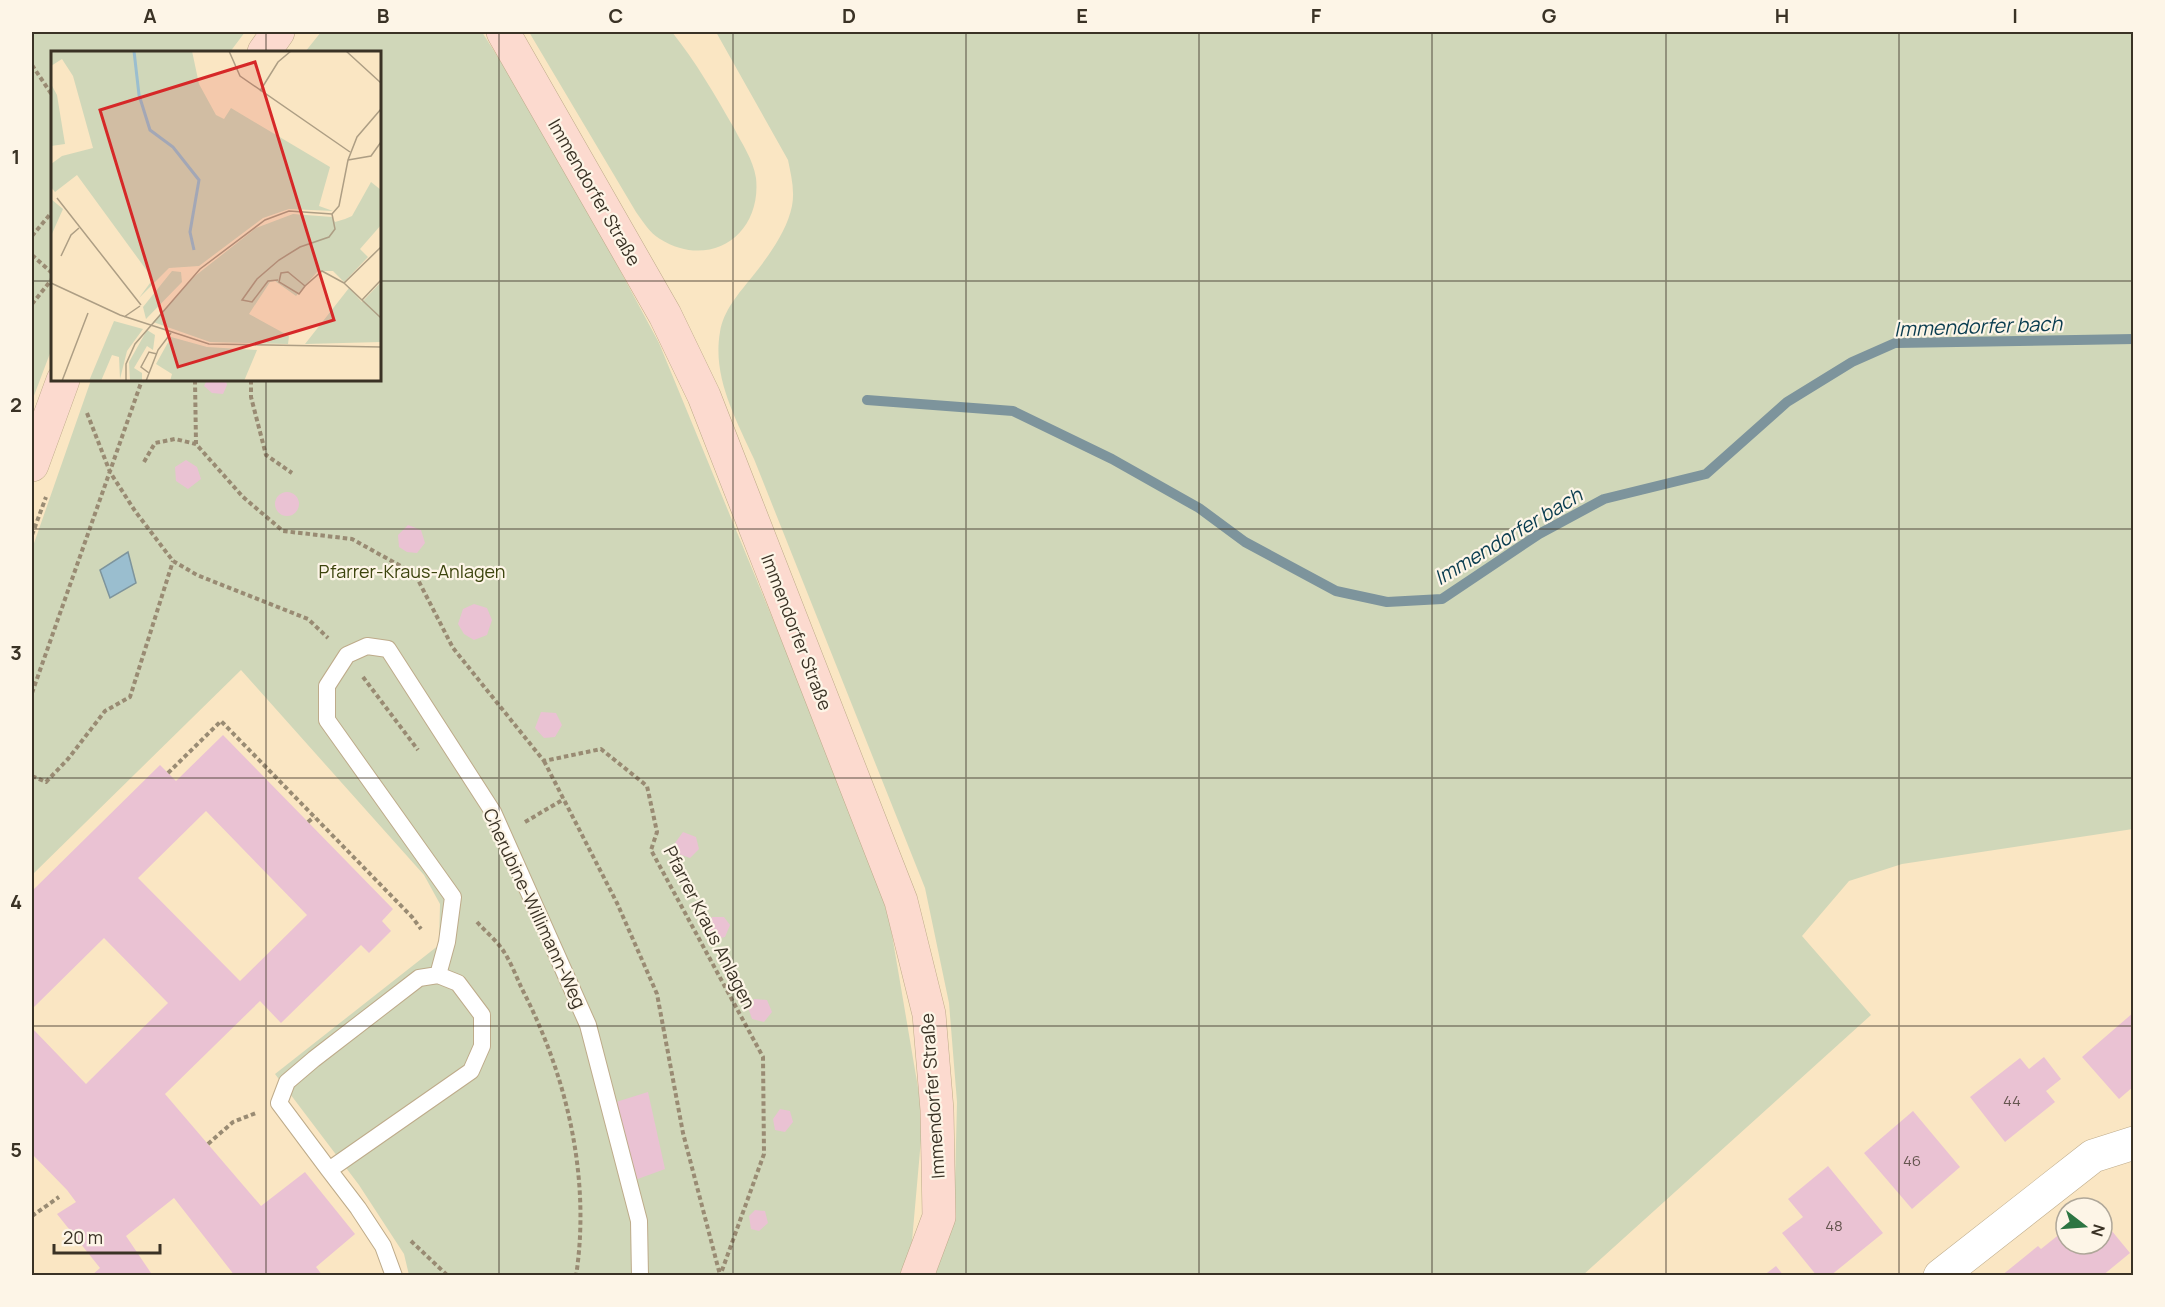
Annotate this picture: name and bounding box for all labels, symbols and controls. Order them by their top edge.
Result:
text: A [143,2,157,29]
text: B [377,2,390,29]
text: C [609,2,623,29]
text: D [842,2,856,29]
text: E [1076,2,1088,29]
text: F [1311,2,1322,29]
text: G [1542,2,1557,29]
text: H [1775,2,1789,29]
text: I [2012,2,2018,29]
inset map [51,51,381,381]
street label: Immendorfer Straße [543,114,647,270]
text: 1 [12,143,20,170]
water label: Immendorfer bach [1894,310,2064,342]
text: 2 [10,391,22,418]
water label: Immendorfer bach [1429,481,1588,591]
street label: Immendorfer Straße [756,550,838,714]
park label: Pfarrer-Kraus-Anlagen [318,559,506,583]
text: 3 [10,639,22,666]
street label: Cherubine-Willimann-Weg [478,804,592,1012]
street label: Pfarrer Kraus Anlagen [659,842,761,1012]
text: 4 [10,888,22,915]
street label: Immendorfer Straße [914,1013,950,1179]
house number: 44 [2003,1090,2021,1111]
text: 5 [10,1136,22,1163]
house number: 46 [1903,1150,1921,1171]
north arrow [2054,1196,2114,1256]
house number: 48 [1825,1215,1843,1236]
scale bar [54,1217,160,1255]
text: N [2086,1222,2111,1239]
text: 20 m [63,1225,103,1249]

